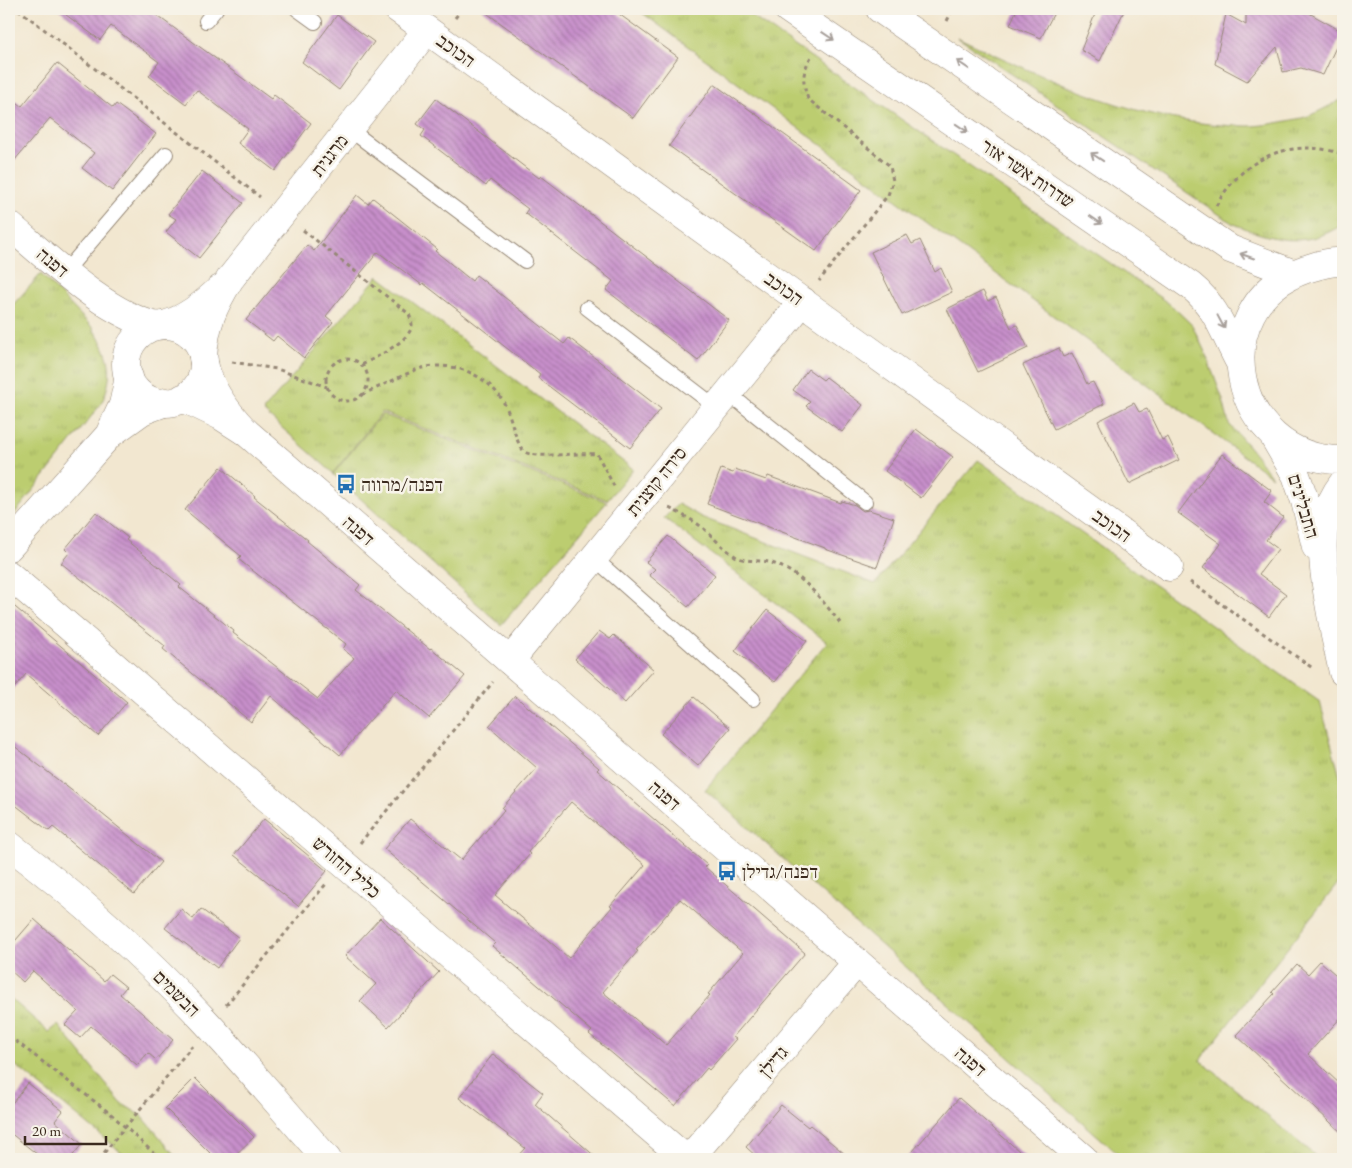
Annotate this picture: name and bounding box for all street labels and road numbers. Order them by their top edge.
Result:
street label: הכוכב [431,28,480,73]
street label: מרגנית [305,129,354,182]
street label: שדרות אשר אזר [976,133,1079,214]
street label: דפנה [31,242,74,283]
street label: הכוכב [759,266,808,311]
street label: סירה קוצנית [621,441,692,521]
street label: התבלינים [1282,471,1325,541]
street label: הכוכב [1087,503,1136,548]
street label: דפנה [337,510,380,551]
street label: דפנה [643,775,686,816]
street label: כליל החורש [307,831,386,904]
street label: הבשמים [148,965,205,1022]
street label: גדילן [753,1040,794,1082]
street label: דפנה [949,1041,992,1082]

